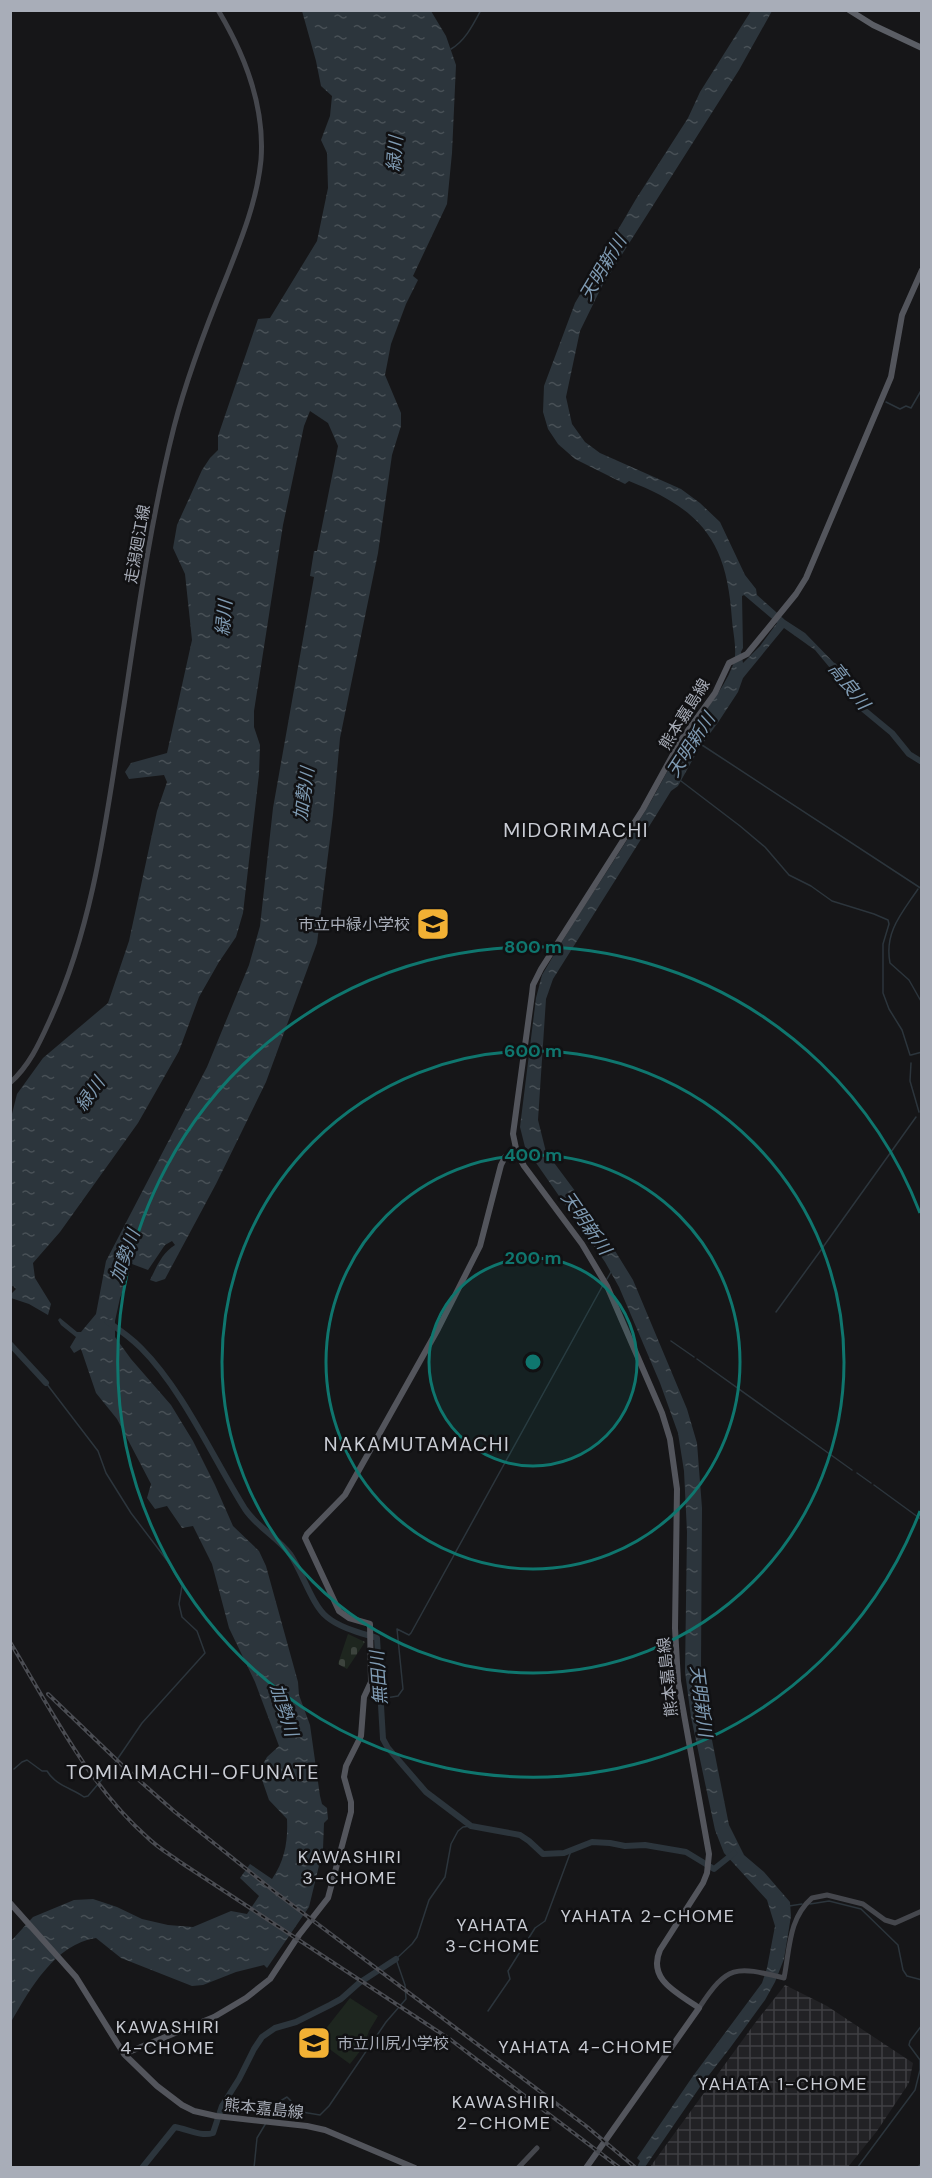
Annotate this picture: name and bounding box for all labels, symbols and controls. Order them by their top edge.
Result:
water label: 緑川 [382,133,408,173]
water label: 天明新川 [574,229,633,305]
street label: 走潟廻江線 [120,503,155,585]
water label: 緑川 [210,597,238,637]
water label: 高良川 [823,657,876,716]
street label: 熊本嘉島線 [654,675,715,754]
water label: 天明新川 [661,707,722,782]
water label: 加勢川 [288,764,320,822]
district label: MIDORIMACHI [503,817,649,843]
school or university icon: 市立中緑小学校 [415,906,451,942]
place label: 市立中緑小学校 [298,914,410,935]
text: 800 m [504,935,562,959]
text: 600 m [504,1039,562,1063]
water label: 緑川 [70,1071,111,1116]
text: 400 m [504,1143,562,1167]
water label: 天明新川 [556,1187,618,1261]
water label: 加勢川 [104,1225,146,1285]
text: 200 m [505,1246,561,1270]
centre of rings [523,1352,543,1372]
district label: NAKAMUTAMACHI [324,1431,510,1457]
street label: 熊本嘉島線 [653,1636,682,1718]
water label: 無田川 [365,1648,393,1706]
water label: 天明新川 [685,1664,718,1740]
water label: 加勢川 [265,1681,304,1741]
district label: TOMIAIMACHI-OFUNATE [66,1759,320,1785]
district label: KAWASHIRI 3-CHOME [298,1845,402,1890]
district label: YAHATA 2-CHOME [561,1904,735,1928]
district label: YAHATA 3-CHOME [445,1913,541,1958]
district label: KAWASHIRI 4-CHOME [116,2015,220,2060]
school or university icon: 市立川尻小学校 [296,2025,332,2061]
place label: 市立川尻小学校 [337,2033,449,2054]
district label: YAHATA 4-CHOME [498,2035,674,2059]
district label: YAHATA 1-CHOME [698,2072,868,2096]
district label: KAWASHIRI 2-CHOME [452,2090,556,2135]
street label: 熊本嘉島線 [223,2094,305,2123]

